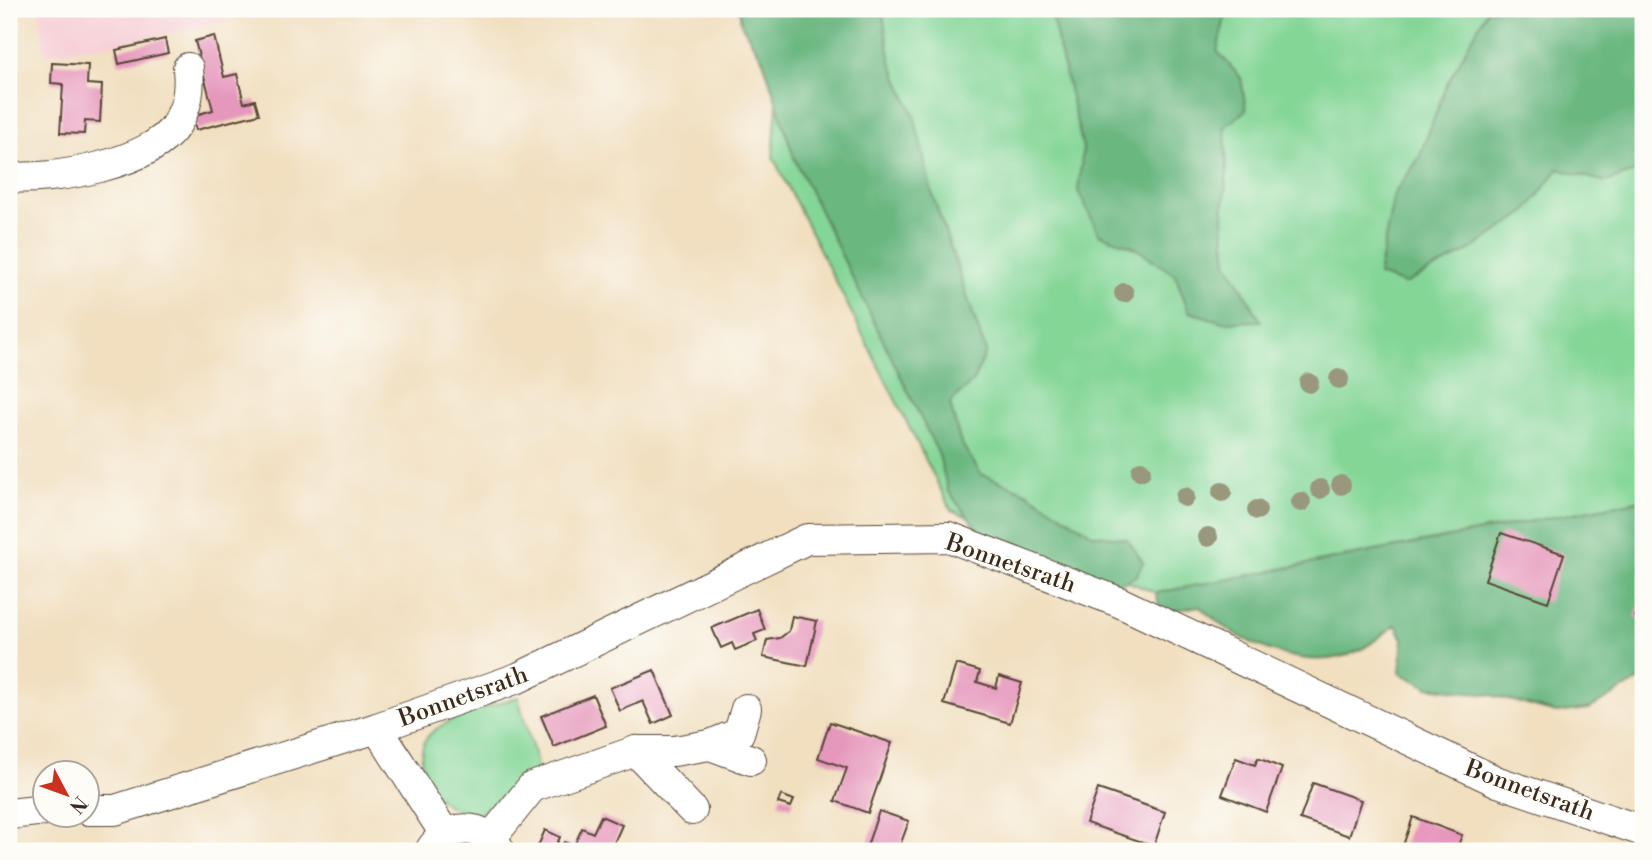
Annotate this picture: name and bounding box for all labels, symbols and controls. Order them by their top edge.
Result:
street label: Bonnetsrath [941,527,1080,600]
street label: Bonnetsrath [394,660,532,735]
street label: Bonnetsrath [1460,753,1599,828]
north arrow [32,758,102,828]
text: N [64,791,92,818]

